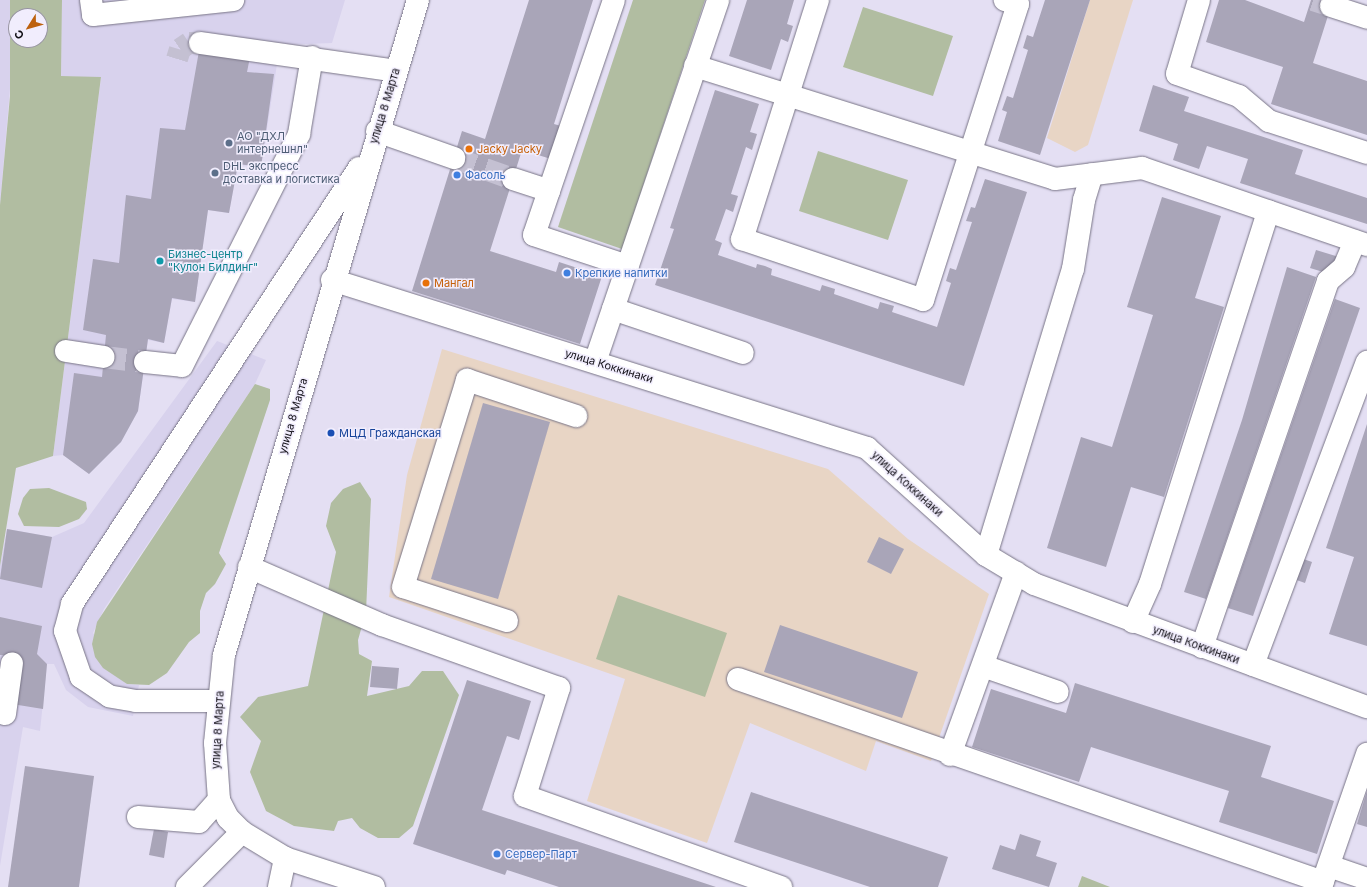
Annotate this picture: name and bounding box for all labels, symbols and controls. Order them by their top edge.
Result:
north arrow [8,8,48,48]
text: С [11,27,27,42]
street label: улица 8 Марта [367,67,403,145]
place label: АО "ДХЛ интернешнл" [237,130,308,156]
marker: АО "ДХЛ интернешнл" [224,138,234,148]
place label: Jacky Jacky [477,142,542,156]
marker: Jacky Jacky [464,144,474,154]
place label: DHL экспресс доставка и логистика [223,160,340,186]
marker: DHL экспресс доставка и логистика [210,168,220,178]
place label: Фасоль [465,168,506,182]
marker: Фасоль [452,170,462,180]
place label: Бизнес-центр "Кулон Билдинг" [168,248,258,274]
marker: Бизнес-центр "Кулон Билдинг" [155,256,165,266]
place label: Крепкие напитки [575,266,667,280]
marker: Крепкие напитки [562,268,572,278]
place label: Мангал [434,276,474,290]
marker: Мангал [421,278,431,288]
street label: улица Коккинаки [563,346,655,386]
street label: улица 8 Марта [276,376,310,456]
place label: МЦД Гражданская [339,426,441,440]
marker: МЦД Гражданская [326,428,336,438]
street label: улица Коккинаки [869,448,945,520]
street label: улица Коккинаки [1151,623,1241,667]
street label: улица 8 Марта [209,691,227,769]
place label: Сервер-Парт [505,847,577,861]
marker: Сервер-Парт [492,849,502,859]

